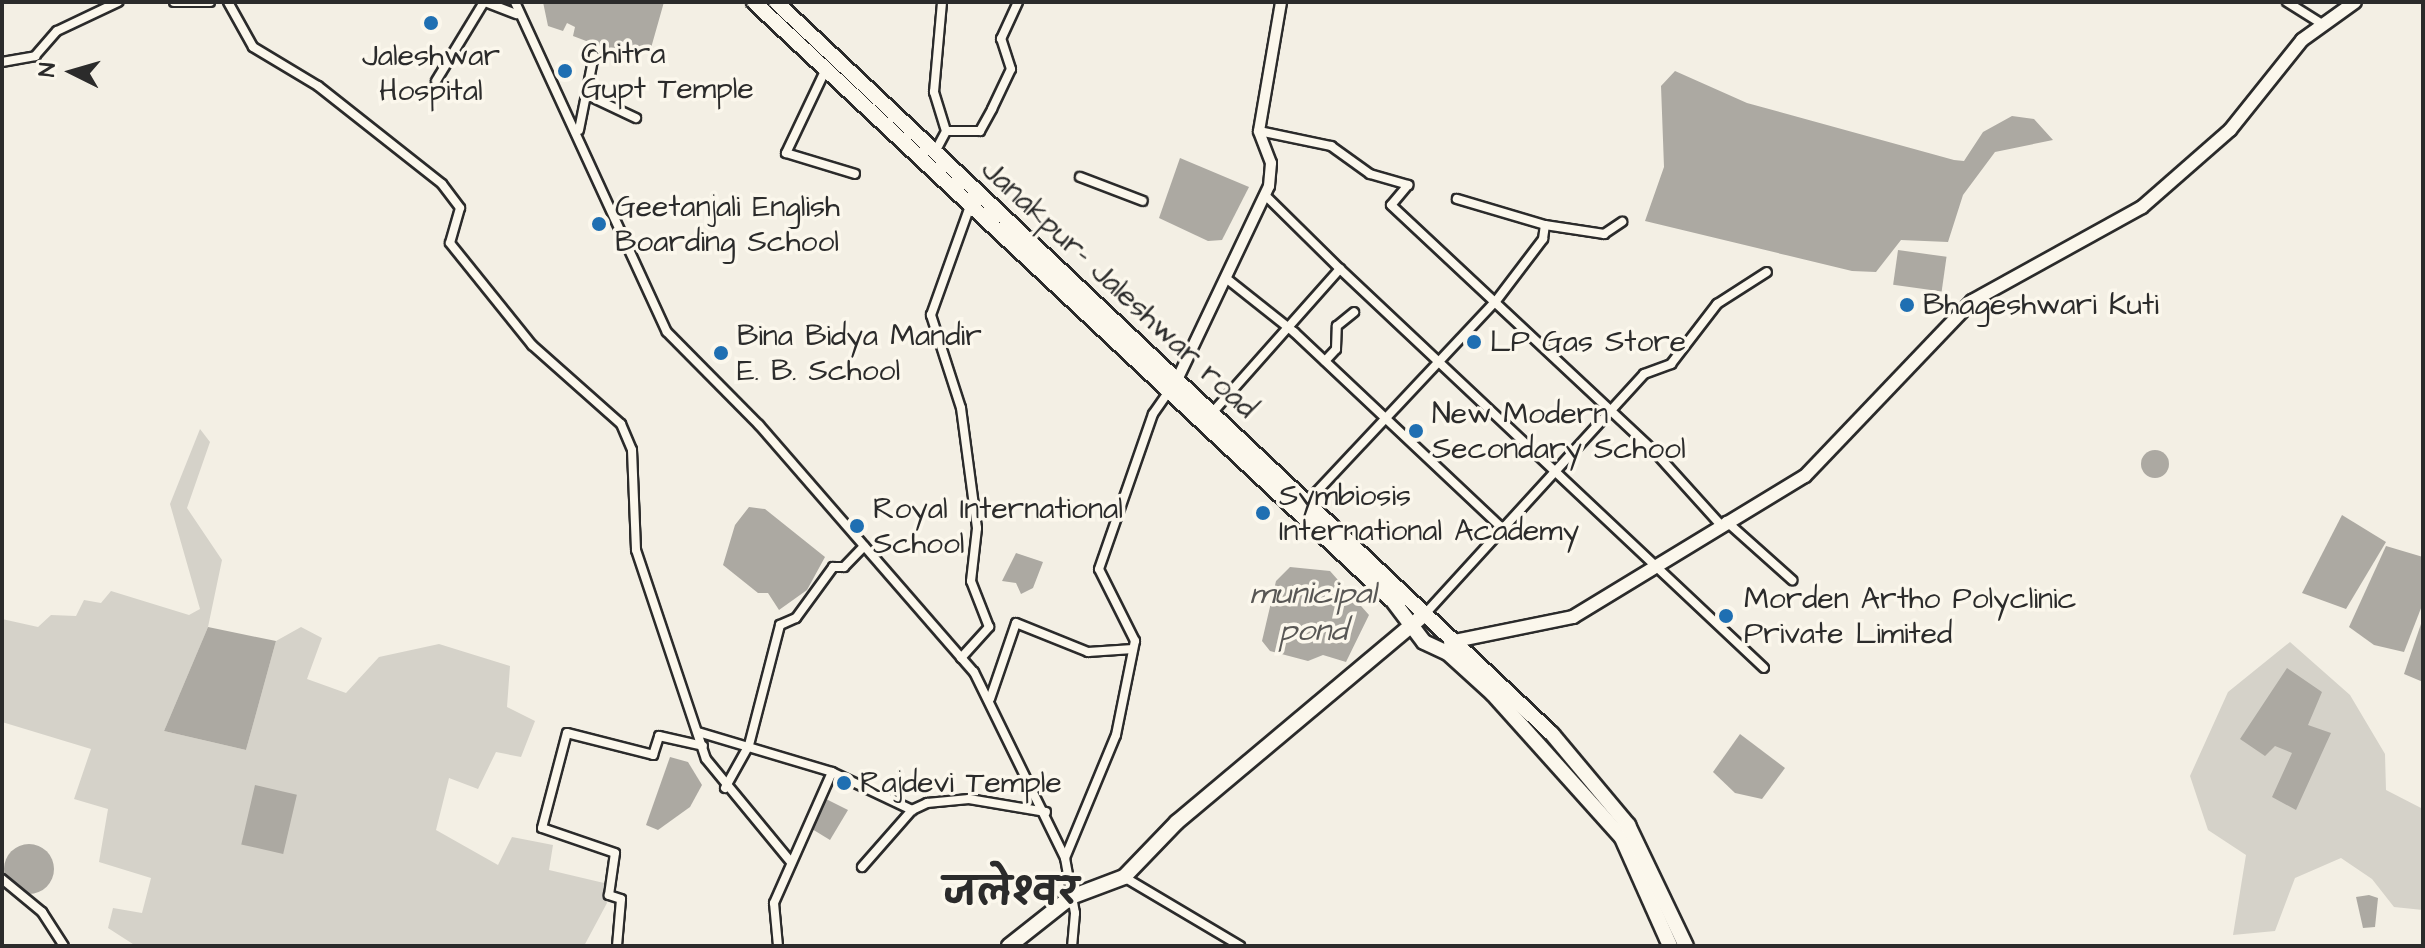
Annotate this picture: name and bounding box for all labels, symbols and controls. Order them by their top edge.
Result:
marker: Jaleshwar Hospital [420,12,442,34]
north arrow [32,32,112,112]
place label: Chitra Gupt Temple [581,36,754,106]
place label: Jaleshwar Hospital [362,38,500,108]
text: N [32,62,64,78]
marker: Chitra Gupt Temple [556,62,574,80]
street label: Janakpur- Jaleshwar road [974,152,1264,426]
place label: Geetanjali English Boarding School [615,189,840,260]
marker: Geetanjali English Boarding School [590,215,608,233]
place label: Bhageshwari Kuti [1923,287,2159,323]
marker: Bhageshwari Kuti [1898,296,1916,314]
place label: Bina Bidya Mandir E. B. School [737,318,982,388]
place label: LP Gas Store [1490,324,1686,360]
marker: LP Gas Store [1465,333,1483,351]
marker: Bina Bidya Mandir E. B. School [712,344,730,362]
place label: New Modern Secondary School [1432,396,1686,466]
marker: New Modern Secondary School [1407,422,1425,440]
place label: Symbiosis International Academy [1279,478,1579,548]
place label: Royal International School [873,491,1123,562]
marker: Symbiosis International Academy [1254,504,1272,522]
marker: Royal International School [848,517,866,535]
water label: municipal pond [1250,576,1376,651]
place label: Morden Artho Polyclinic Private Limited [1744,581,2076,652]
marker: Morden Artho Polyclinic Private Limited [1715,605,1737,627]
place label: Rajdevi Temple [860,765,1062,801]
marker: Rajdevi Temple [835,774,853,792]
district label: जलेश्वर [943,871,1079,917]

